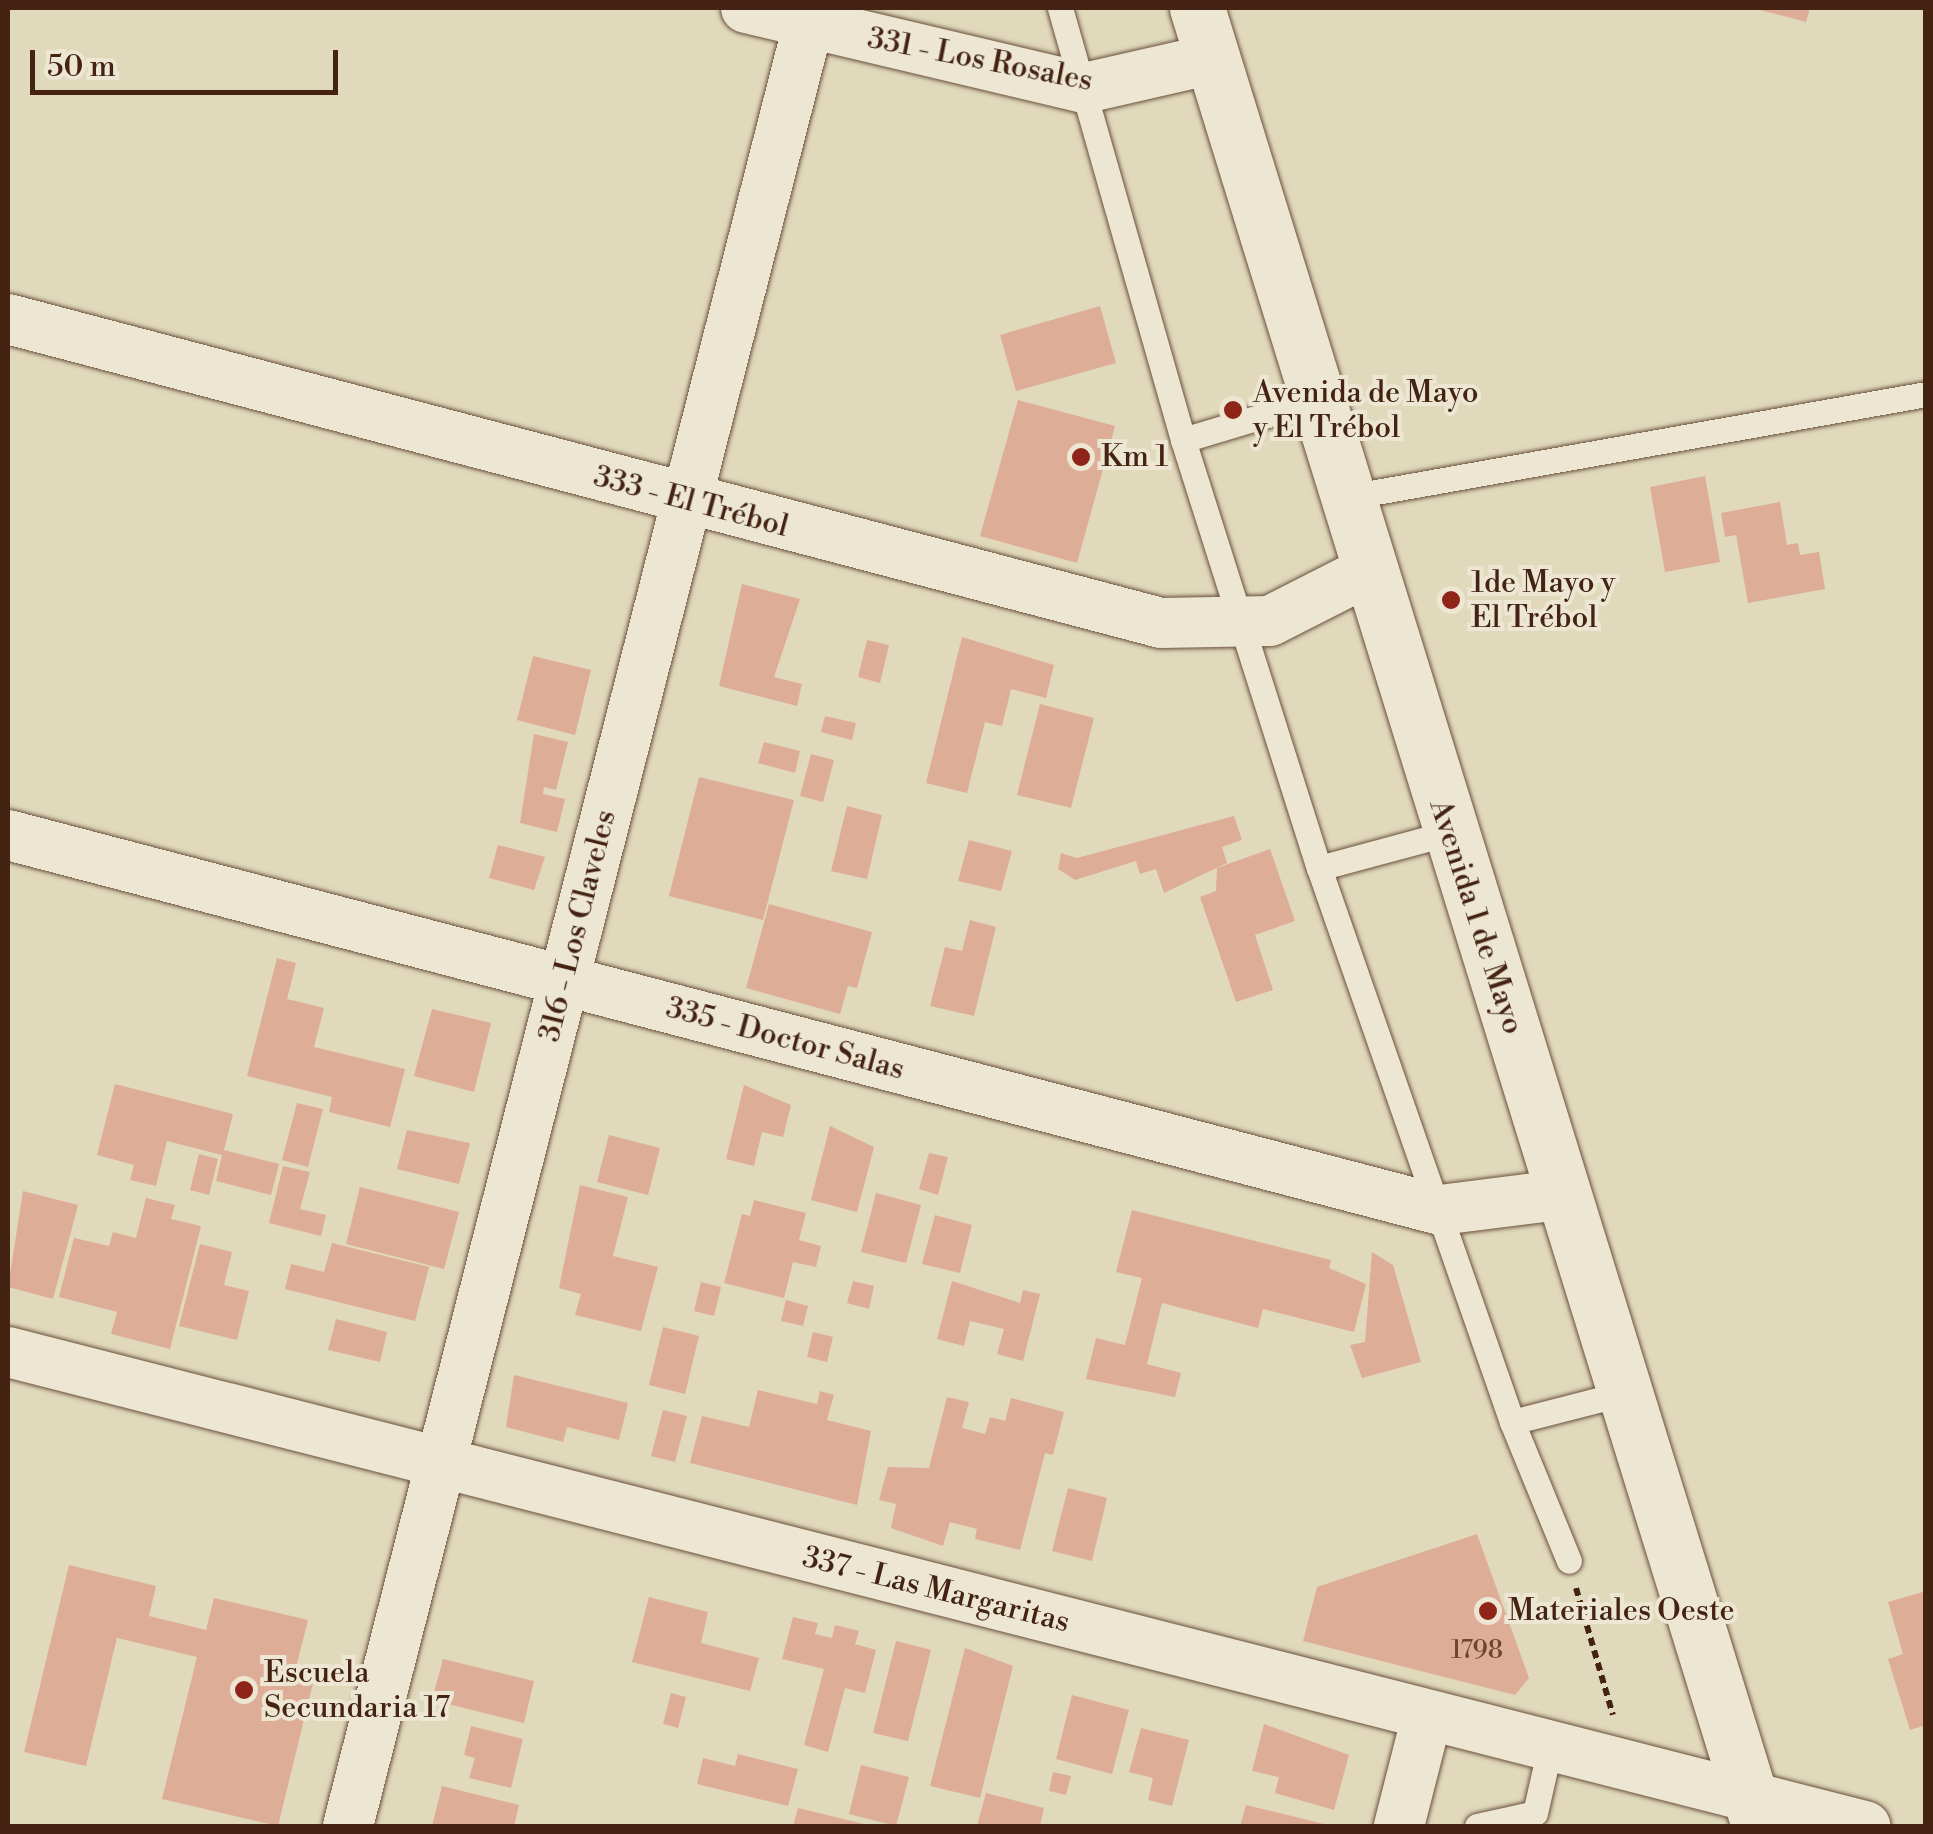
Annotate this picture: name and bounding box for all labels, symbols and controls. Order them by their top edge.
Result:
street label: 331 - Los Rosales [864,21,1096,99]
scale bar [35,30,342,92]
text: 50 m [47,48,116,86]
place label: Avenida de Mayo y El Trébol [1253,375,1479,446]
marker: Avenida de Mayo y El Trébol [1222,399,1244,421]
place label: Km 1 [1101,439,1168,475]
marker: Km 1 [1070,446,1092,468]
street label: 333 - El Trébol [590,459,792,545]
place label: 1de Mayo y El Trébol [1471,565,1615,636]
marker: 1de Mayo y El Trébol [1440,589,1462,611]
street label: Avenida 1 de Mayo [1421,795,1531,1039]
street label: 316 - Los Claveles [532,807,624,1045]
street label: 335 - Doctor Salas [662,990,908,1088]
street label: 337 - Las Margaritas [799,1539,1073,1641]
place label: Materiales Oeste [1508,1593,1735,1629]
marker: Materiales Oeste [1477,1600,1499,1622]
house number: 1798 [1451,1636,1503,1666]
place label: Escuela Secundaria 17 [264,1655,450,1726]
marker: Escuela Secundaria 17 [233,1679,255,1701]

